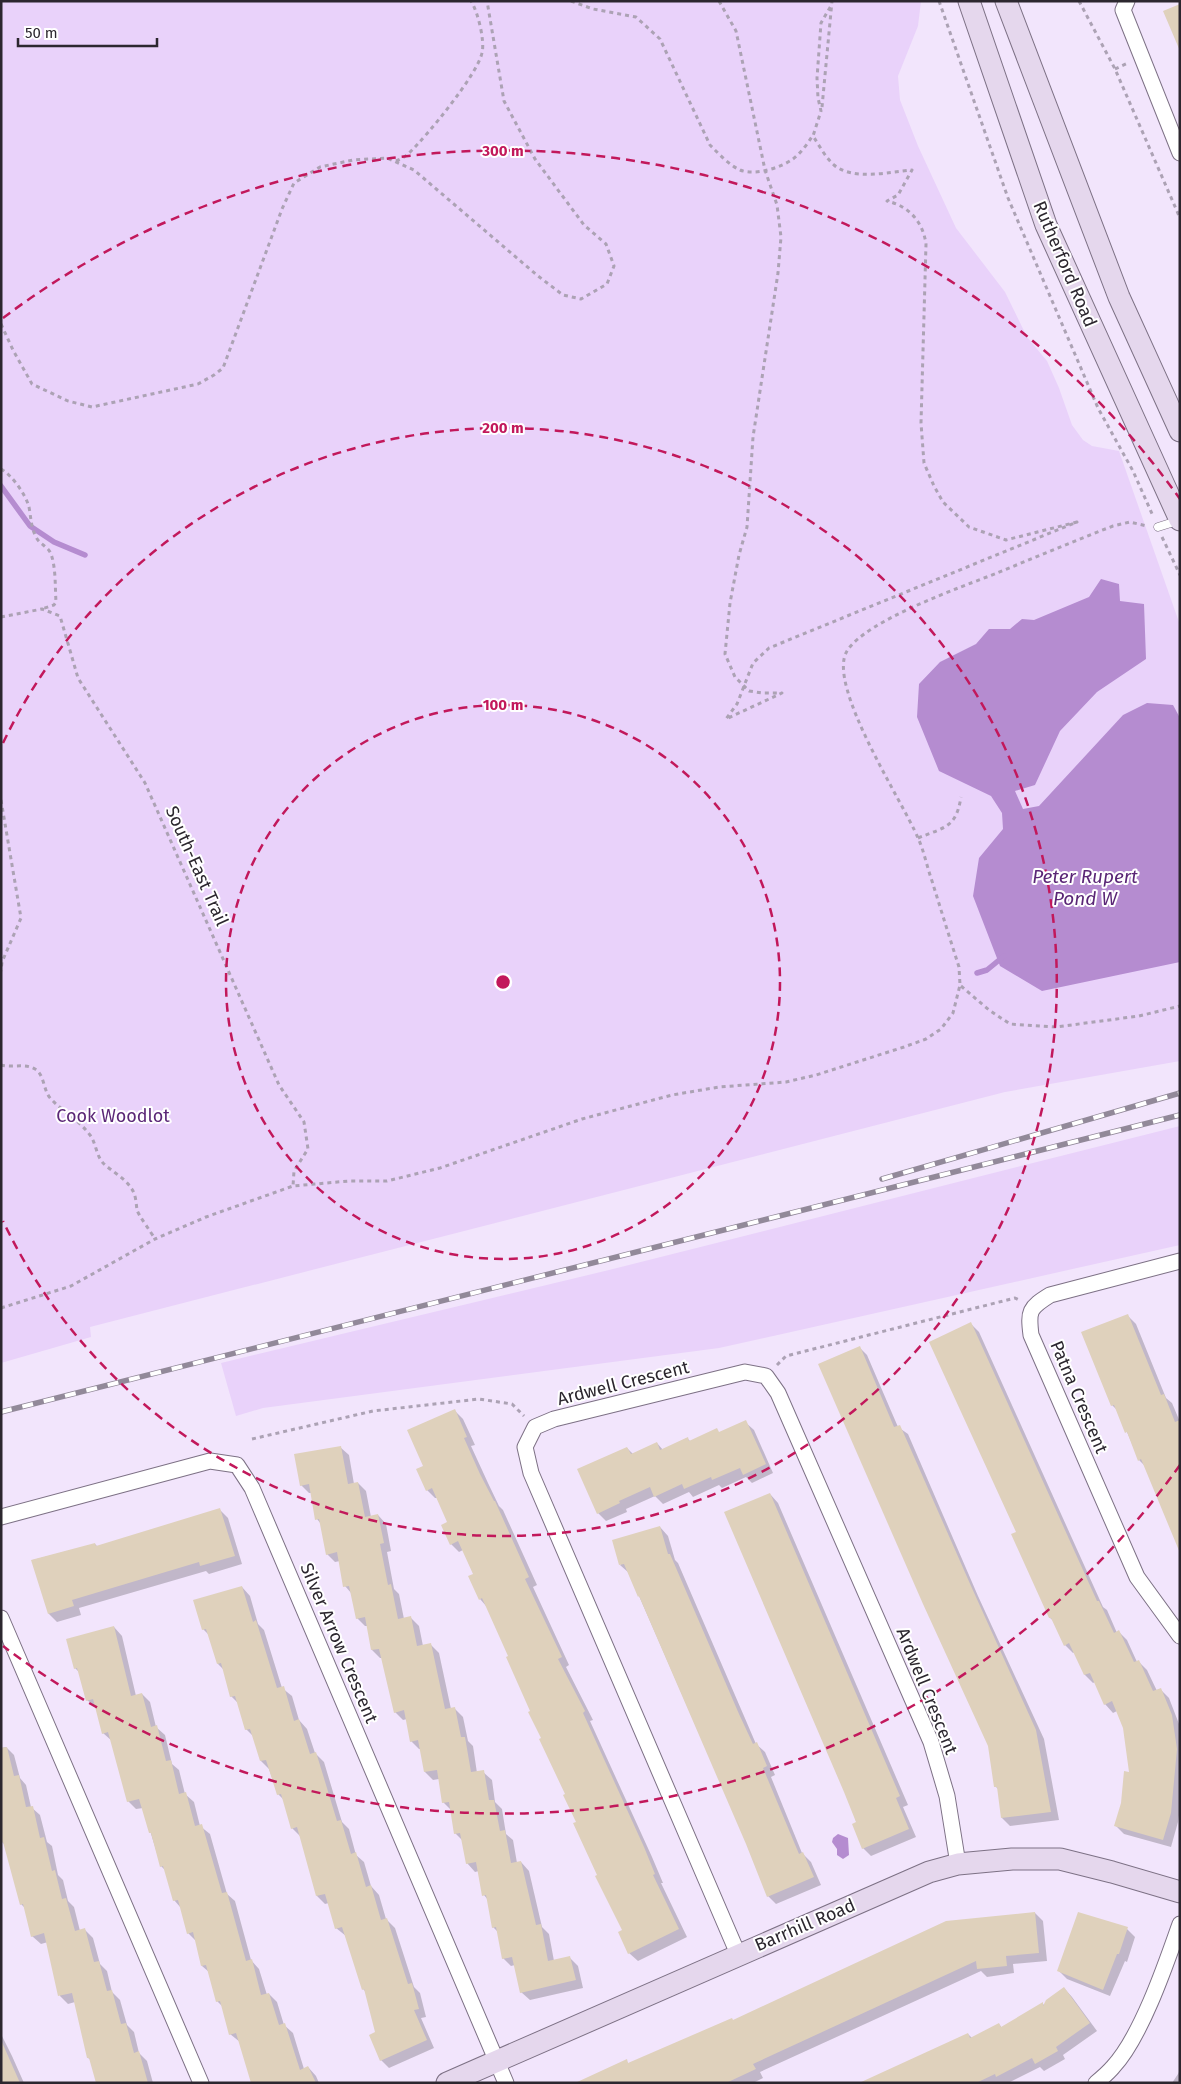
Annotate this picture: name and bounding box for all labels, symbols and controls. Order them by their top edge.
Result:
scale bar [18,15,156,47]
text: 50 m [25,24,58,42]
text: 300 m [481,142,524,160]
street label: Rutherford Road [1029,198,1101,330]
text: 200 m [482,419,524,437]
text: 100 m [483,696,523,714]
street label: South-East Trail [161,803,233,929]
water label: Peter Rupert Pond W [1032,865,1138,910]
centre of rings [494,973,512,991]
park label: Cook Woodlot [56,1105,170,1127]
street label: Patna Crescent [1045,1337,1113,1457]
street label: Ardwell Crescent [555,1356,692,1410]
street label: Silver Arrow Crescent [295,1560,383,1727]
street label: Ardwell Crescent [892,1624,963,1758]
street label: Barrhill Road [751,1894,859,1956]

